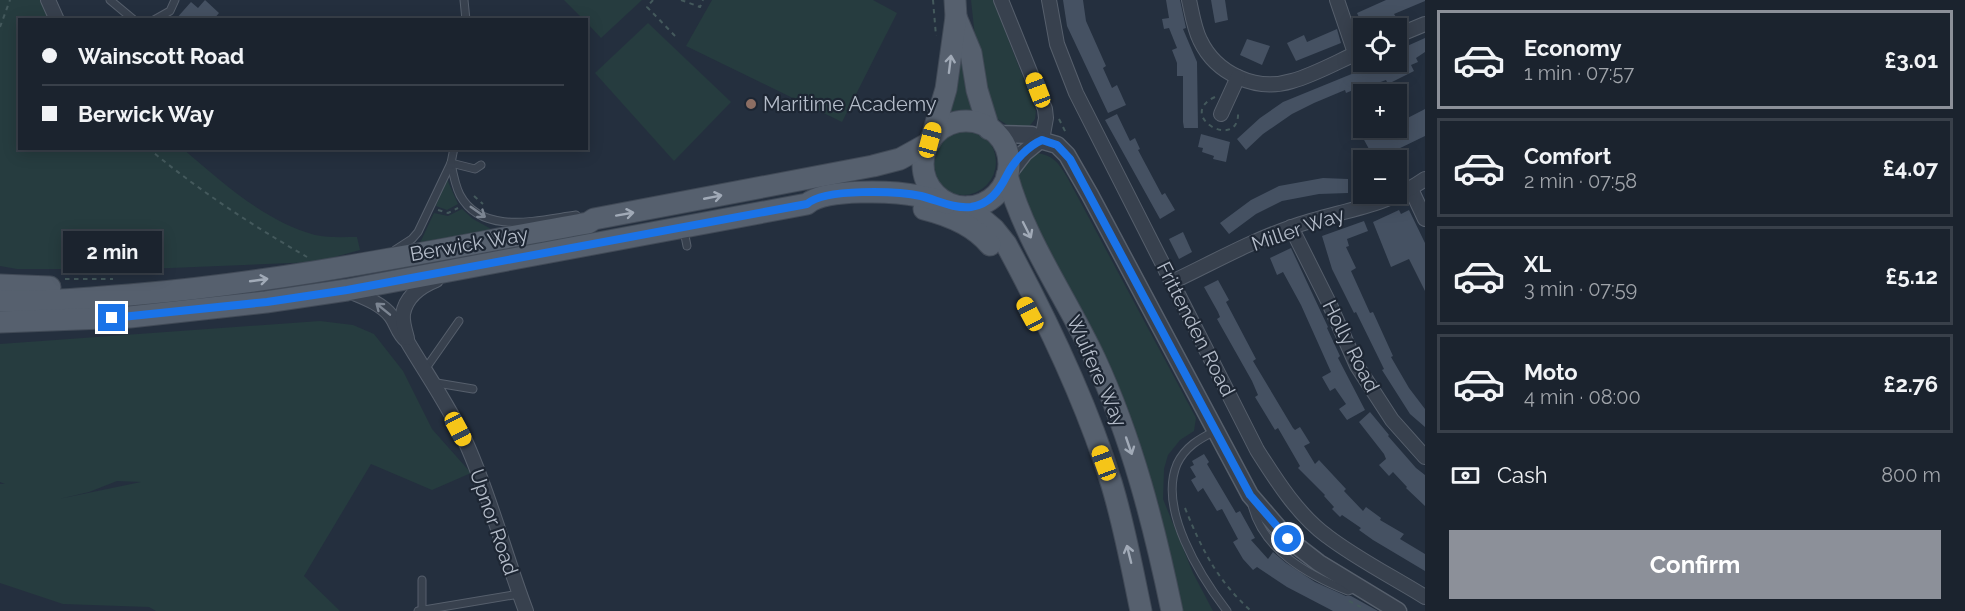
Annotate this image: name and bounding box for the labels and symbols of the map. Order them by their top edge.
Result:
one-way arrow [945,54,956,74]
car [1023,70,1053,110]
place label: Maritime Academy [763,92,937,116]
marker: Maritime Academy [744,97,758,111]
car [917,120,943,160]
one-way arrow [703,191,722,202]
street label: Miller Way [1248,202,1348,256]
one-way arrow [469,206,485,218]
one-way arrow [615,208,634,219]
one-way arrow [1021,221,1033,239]
street label: Berwick Way [408,222,530,266]
callout: 2 min [63,231,162,273]
street label: Frittenden Road [1152,258,1240,400]
one-way arrow [249,275,269,286]
car [1014,294,1046,334]
street label: Holly Road [1318,296,1384,396]
one-way arrow [375,303,391,316]
route end [98,304,125,331]
street label: Wulfere Way [1062,311,1132,431]
car [442,409,474,449]
one-way arrow [1124,436,1135,455]
car [1089,443,1119,483]
street label: Upnor Road [465,466,523,578]
route start [1274,525,1301,552]
one-way arrow [1122,545,1134,564]

